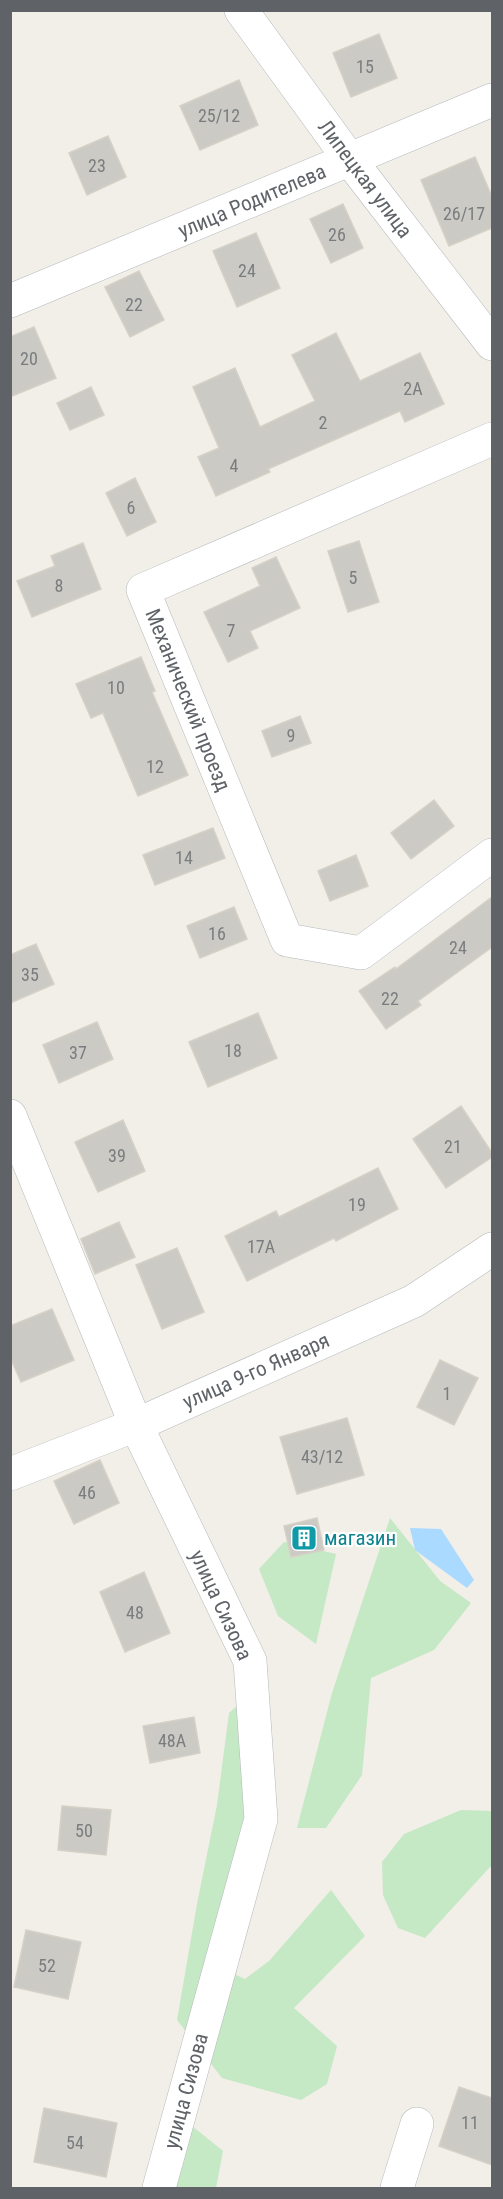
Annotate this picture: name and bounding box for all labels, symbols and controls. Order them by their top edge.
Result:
house number: 15 [356,56,374,77]
house number: 25/12 [198,105,240,126]
street label: Липецкая улица [313,115,417,243]
house number: 23 [88,155,106,176]
street label: улица Родителева [175,159,329,243]
house number: 26/17 [443,203,485,224]
house number: 26 [328,224,346,245]
house number: 24 [238,260,256,281]
house number: 22 [125,294,143,315]
house number: 20 [20,348,38,369]
house number: 2А [403,378,423,399]
house number: 2 [319,412,328,433]
house number: 4 [230,455,239,476]
house number: 6 [127,497,135,518]
house number: 5 [349,567,358,588]
house number: 8 [55,575,63,596]
street label: Механический проезд [140,605,236,795]
house number: 7 [227,620,236,641]
house number: 10 [107,677,125,698]
house number: 9 [287,725,295,746]
house number: 12 [146,756,164,777]
house number: 14 [175,847,193,868]
house number: 16 [208,923,226,944]
house number: 24 [449,937,467,958]
house number: 35 [21,964,39,985]
house number: 22 [381,988,399,1009]
house number: 18 [224,1040,242,1061]
house number: 37 [69,1042,87,1063]
house number: 21 [444,1136,462,1157]
house number: 39 [108,1145,126,1166]
house number: 19 [348,1194,366,1215]
house number: 17А [247,1236,276,1257]
street label: улица 9-го Января [179,1328,333,1414]
house number: 1 [443,1383,451,1404]
house number: 43/12 [301,1446,343,1467]
house number: 46 [78,1482,96,1503]
building icon: магазин [289,1523,319,1553]
place label: магазин [324,1526,396,1550]
street label: улица Сизова [185,1546,257,1664]
house number: 48 [126,1602,144,1623]
house number: 48А [158,1730,187,1751]
house number: 50 [75,1820,93,1841]
house number: 52 [38,1955,56,1976]
street label: улица Сизова [159,2031,213,2151]
house number: 11 [461,2112,479,2133]
house number: 54 [66,2132,84,2153]

